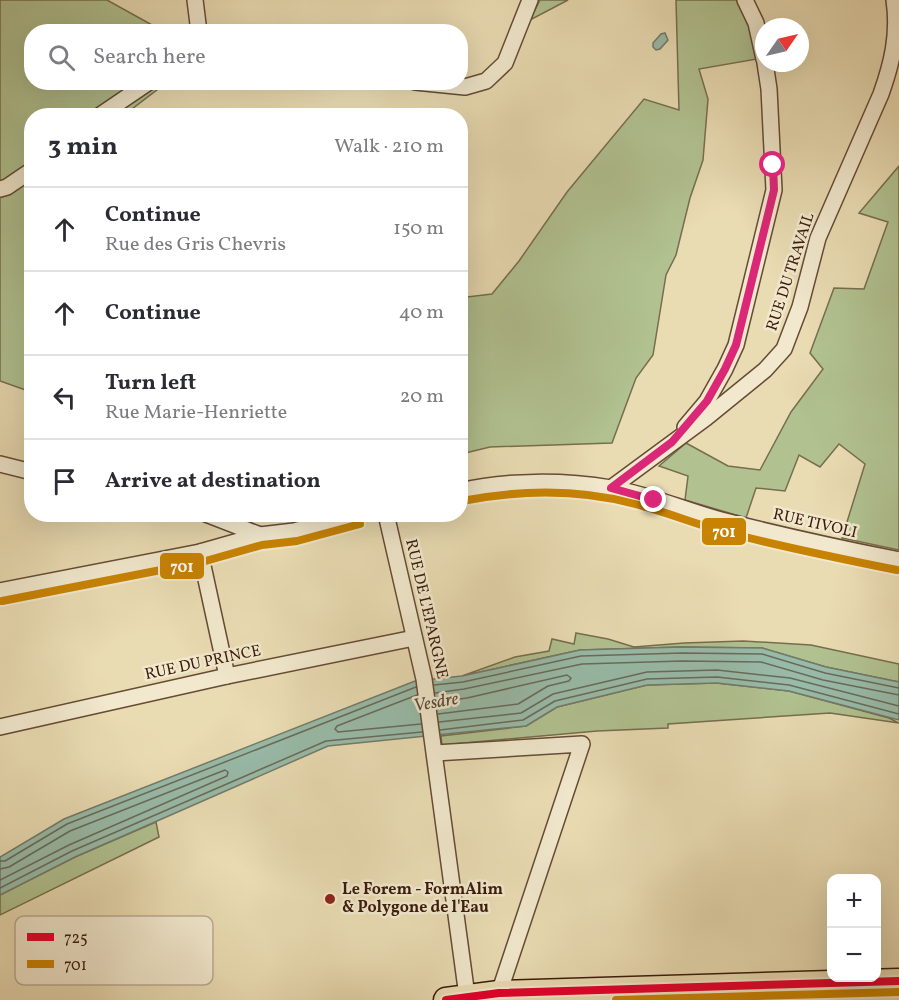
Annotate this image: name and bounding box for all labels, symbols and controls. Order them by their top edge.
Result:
north arrow [755,18,809,72]
search box [24,24,468,90]
icon: search [45,41,78,74]
text: Search here [93,42,206,73]
text: 3 min [48,129,118,165]
text: Walk · 210 m [334,133,444,161]
route start [759,151,785,177]
text: Continue [105,200,201,231]
street label: RUE DU TRAVAIL [762,210,821,334]
icon: ahead [48,213,81,246]
text: 150 m [393,215,444,243]
text: Rue des Gris Chevris [105,231,286,259]
icon: ahead [48,297,81,330]
text: Continue [105,298,201,329]
text: 40 m [399,299,444,327]
text: Turn left [105,368,196,399]
icon: left [48,381,81,414]
text: 20 m [400,383,444,411]
text: Rue Marie-Henriette [105,399,287,427]
icon: arrive [48,465,81,498]
text: Arrive at destination [105,466,321,497]
route end [640,486,666,512]
street label: RUE TIVOLI [771,504,859,544]
line badge: 701 [701,517,747,546]
text: 701 [712,522,736,544]
street label: RUE DE L'EPARGNE [399,537,453,681]
line badge: 701 [159,552,205,580]
text: 701 [170,557,194,579]
street label: RUE DU PRINCE [143,640,263,686]
water label: Vesdre [412,687,461,719]
map controls [827,874,881,982]
button: + [827,874,881,928]
place label: Le Forem - FormAlim & Polygone de l'Eau [342,879,503,919]
marker: Le Forem - FormAlim & Polygone de l'Eau [323,892,337,906]
legend [15,916,213,985]
text: 725 [64,928,88,950]
button: − [827,928,881,982]
text: 701 [64,955,87,977]

